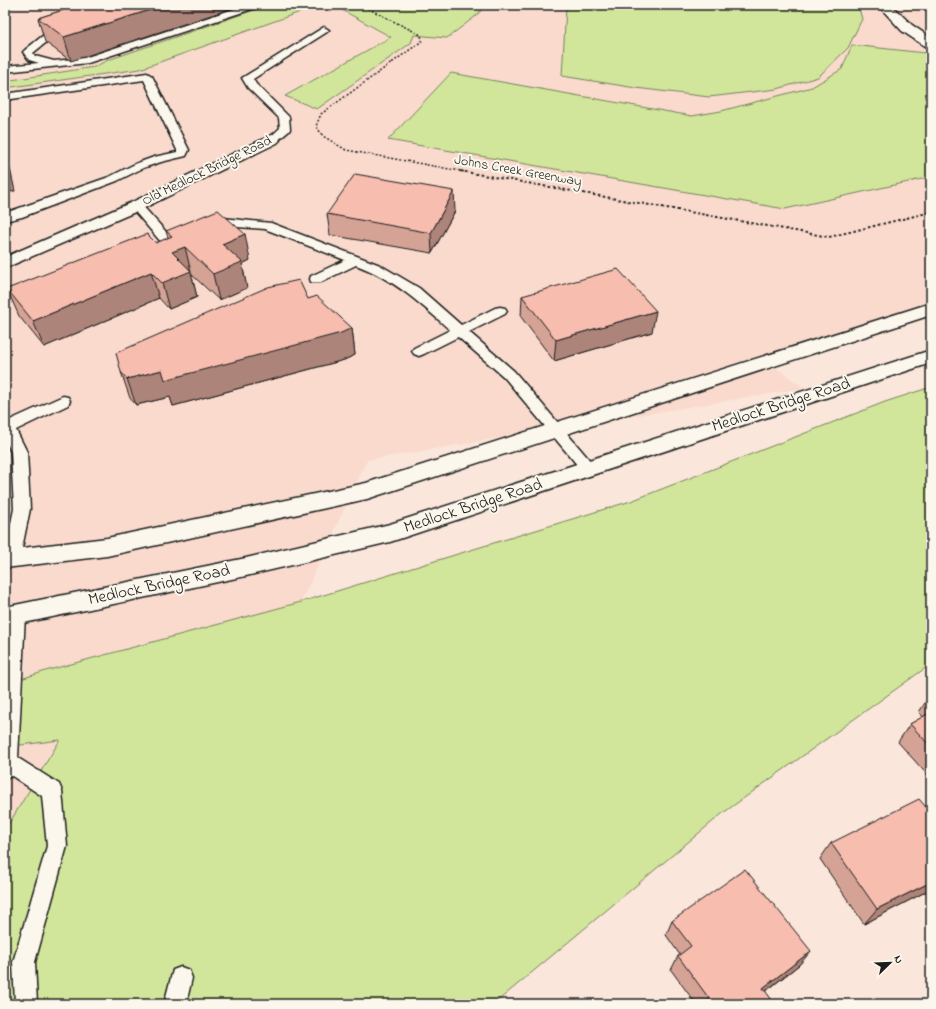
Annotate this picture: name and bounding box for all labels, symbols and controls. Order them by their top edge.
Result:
street label: Old Medlock Bridge Road [139,130,276,212]
street label: Johns Creek Greenway [452,149,584,194]
street label: Medlock Bridge Road [709,371,854,441]
street label: Medlock Bridge Road [401,472,546,542]
street label: Medlock Bridge Road [86,558,233,614]
north arrow [870,943,910,983]
text: N [889,953,907,966]

